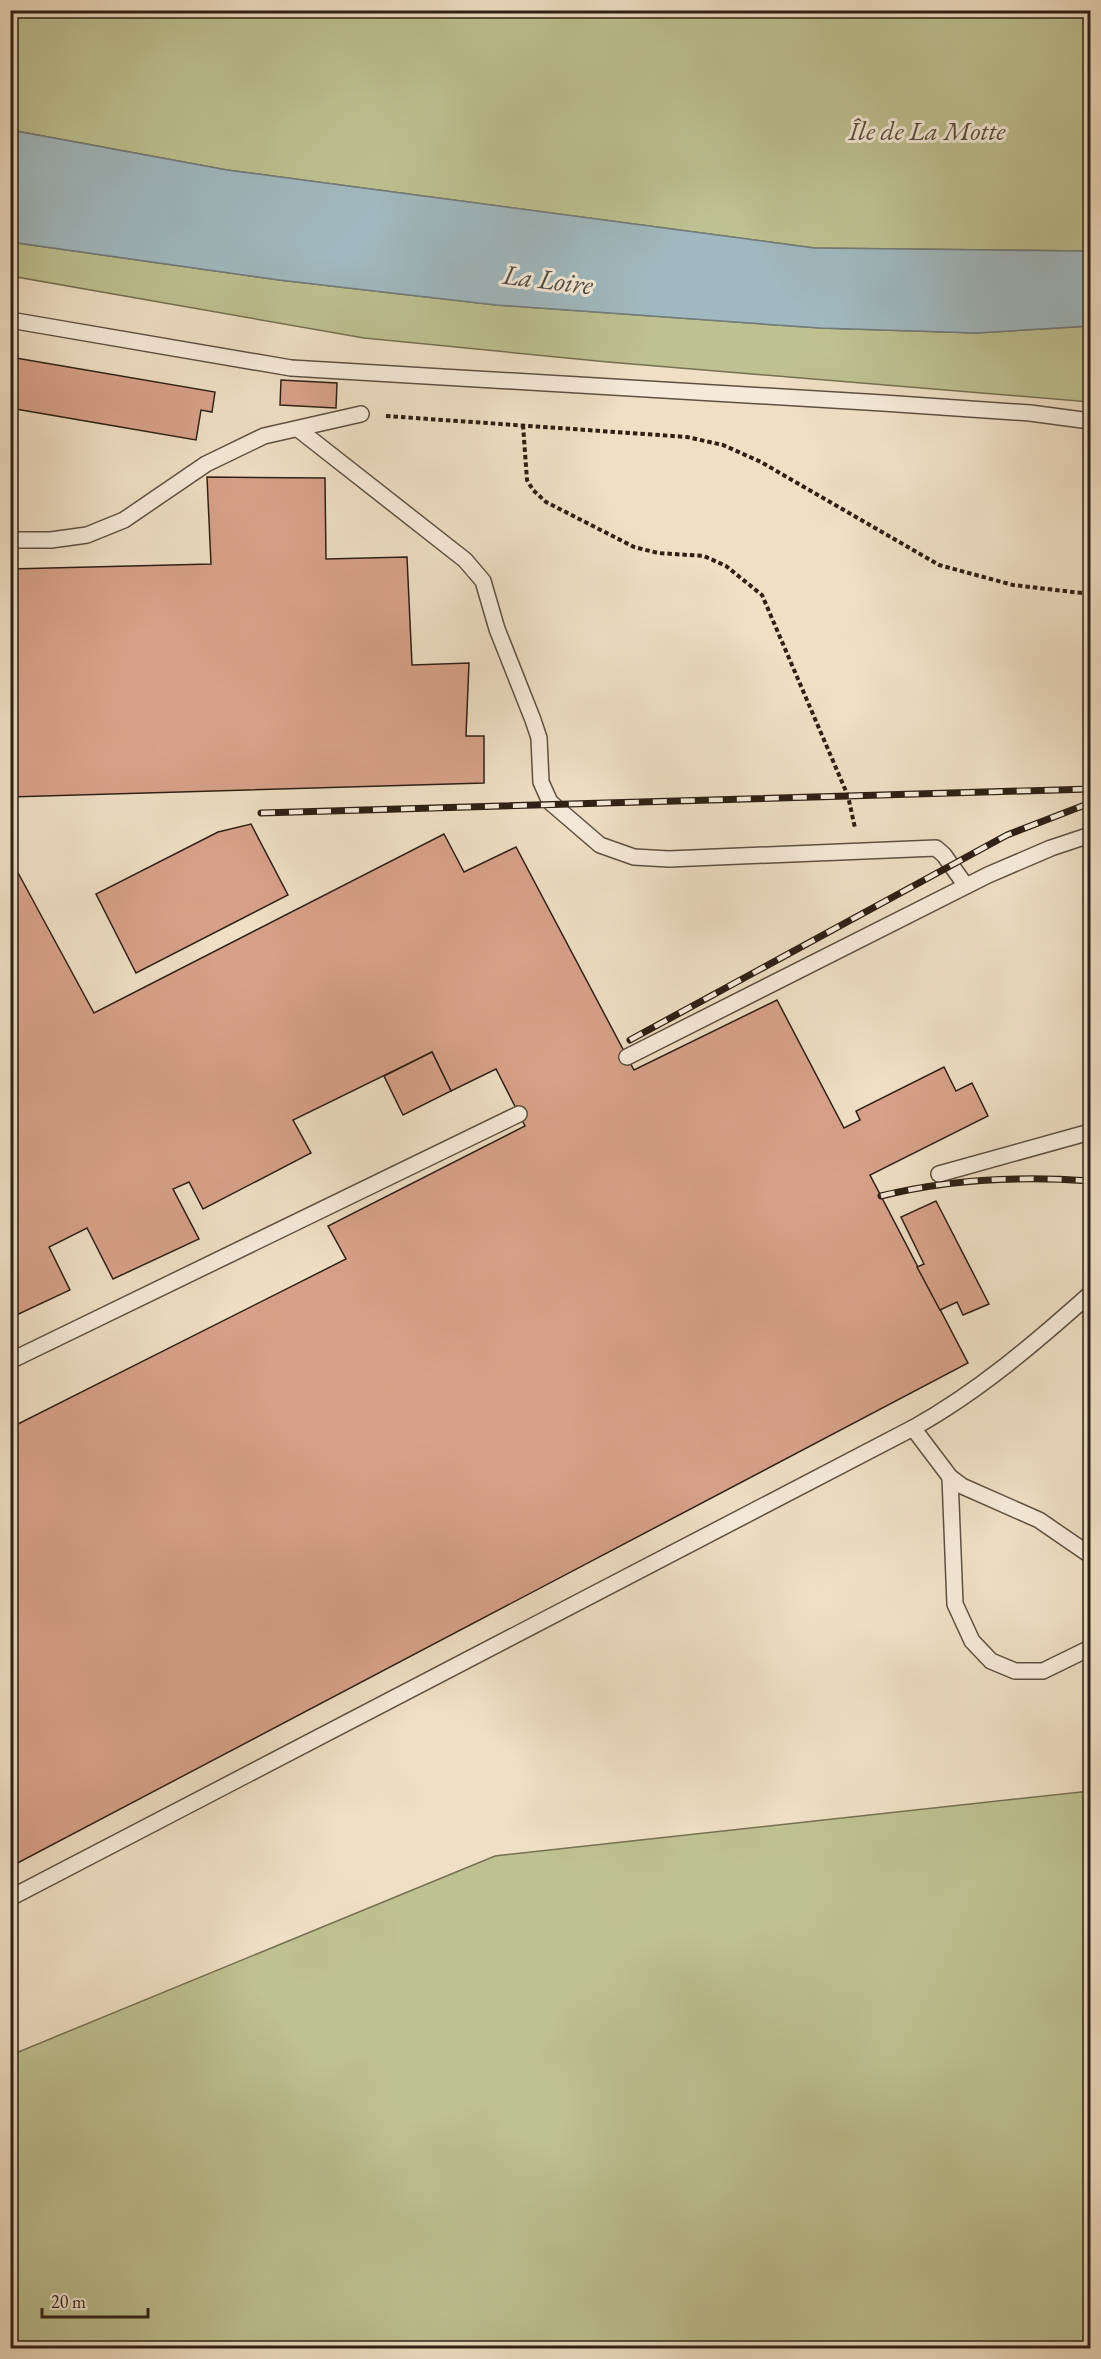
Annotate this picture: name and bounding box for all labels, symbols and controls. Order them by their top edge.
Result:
park label: Île de La Motte [847,113,1006,148]
water label: La Loire [500,255,596,302]
scale bar [42,2281,148,2319]
text: 20 m [51,2290,86,2313]

